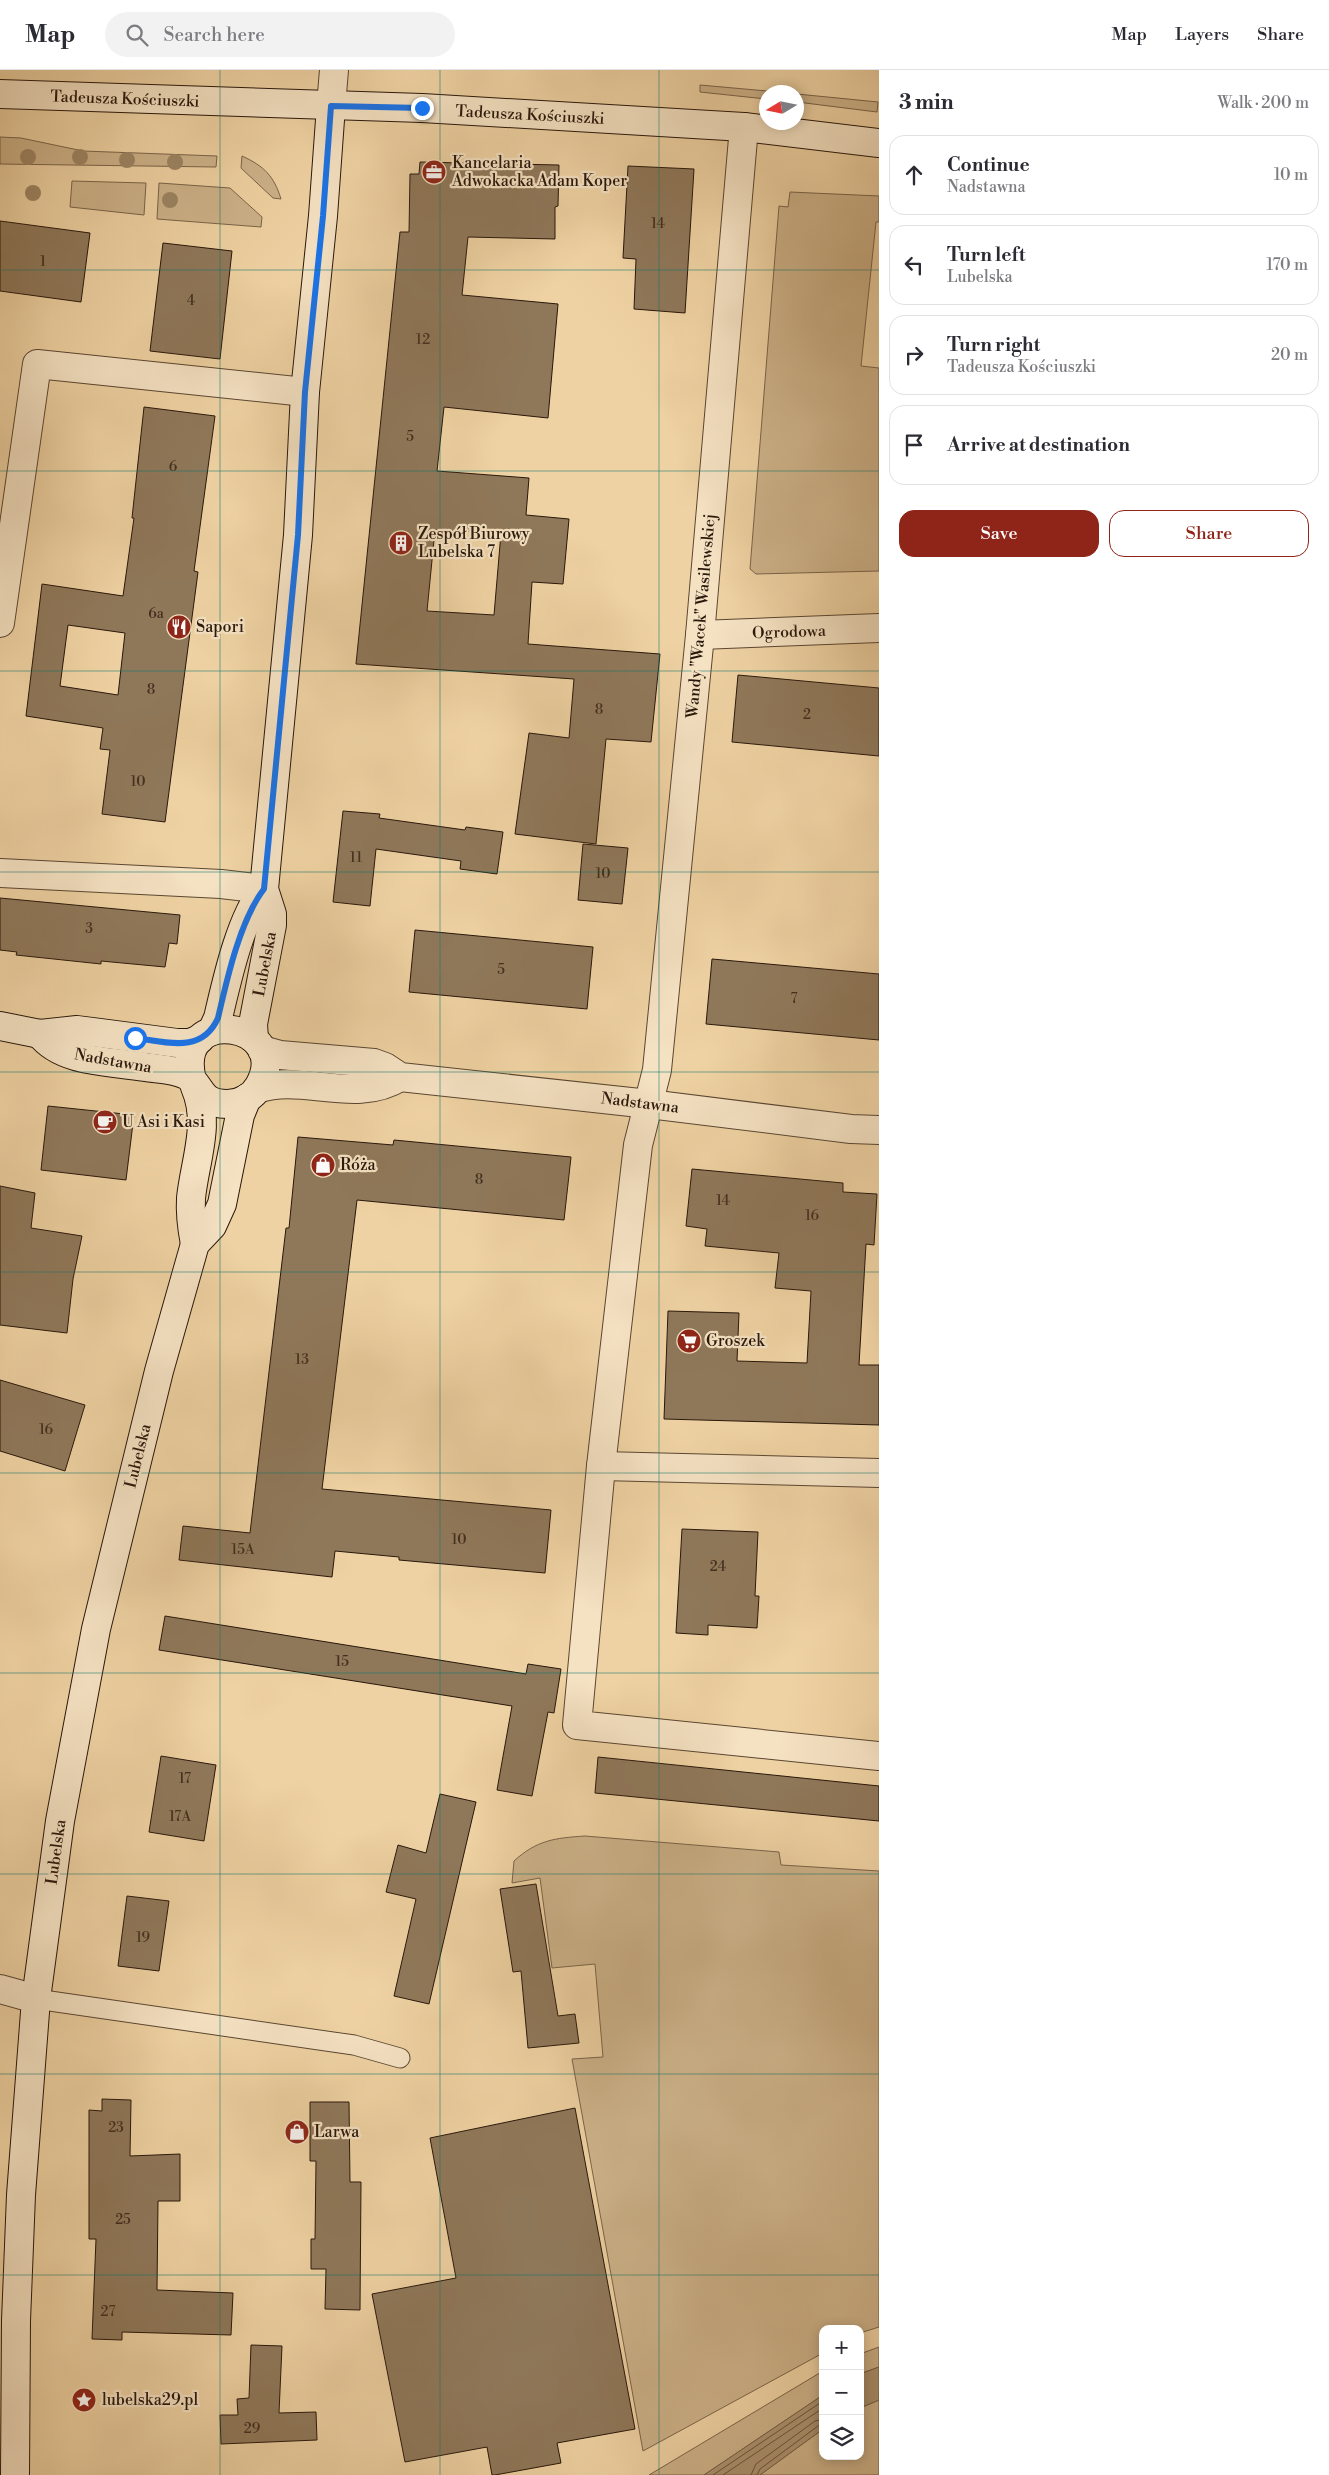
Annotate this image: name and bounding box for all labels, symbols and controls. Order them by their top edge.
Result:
search box [105,12,455,57]
text: Map [25,20,75,50]
icon: search [123,21,151,49]
text: Search here [163,23,265,47]
text: Map [1112,23,1147,46]
text: Layers [1175,23,1229,46]
text: Share [1257,23,1304,46]
north arrow [759,85,804,130]
street label: Tadeusza Kościuszki [50,86,200,112]
text: 3 min [899,90,954,116]
text: Walk · 200 m [1217,93,1309,113]
route end [411,97,434,120]
street label: Tadeusza Kościuszki [455,101,605,129]
place label: Kancelaria Adwokacka Adam Koper [451,153,627,191]
text: Continue [947,153,1030,177]
office icon: Kancelaria Adwokacka Adam Koper [421,159,447,185]
icon: ahead [900,161,928,189]
text: 10 m [1274,165,1308,185]
text: Nadstawna [947,177,1026,197]
house number: 14 [651,215,665,233]
text: Turn left [947,243,1026,267]
icon: left [900,251,928,279]
house number: 1 [40,253,46,271]
text: 170 m [1266,255,1308,275]
text: Lubelska [947,267,1013,287]
house number: 4 [187,292,195,310]
house number: 12 [416,331,430,349]
text: Turn right [947,333,1040,357]
icon: right [900,341,928,369]
text: 20 m [1271,345,1308,365]
text: Tadeusza Kościuszki [947,357,1096,377]
house number: 5 [406,428,414,446]
icon: arrive [900,431,928,459]
text: Arrive at destination [947,433,1130,457]
house number: 6 [169,458,178,476]
button: Save [899,510,1099,557]
button: Share [1109,510,1309,557]
street label: Wandy "Wacek" Wasilewskiej [682,513,720,720]
place label: Zespół Biurowy Lubelska 7 [418,524,530,562]
building icon: Zespół Biurowy Lubelska 7 [388,530,414,556]
house number: 6a [148,605,165,623]
restaurant icon: Sapori [166,614,192,640]
place label: Sapori [196,617,244,637]
street label: Ogrodowa [752,621,827,643]
house number: 8 [147,681,155,699]
house number: 8 [595,701,603,719]
house number: 2 [803,706,811,724]
house number: 10 [131,773,145,791]
house number: 11 [350,849,362,867]
house number: 10 [596,865,610,883]
house number: 3 [85,920,93,938]
street label: Lubelska [249,929,281,998]
house number: 5 [497,961,505,979]
house number: 7 [790,990,798,1008]
route start [124,1027,147,1050]
street label: Nadstawna [73,1044,154,1078]
street label: Nadstawna [600,1088,681,1118]
cafe icon: U Asi i Kasi [92,1109,118,1135]
place label: U Asi i Kasi [122,1112,205,1132]
shop icon: Róża [310,1152,336,1178]
place label: Róża [340,1155,377,1175]
house number: 8 [475,1171,483,1189]
house number: 14 [716,1192,730,1210]
house number: 16 [805,1207,820,1225]
supermarket icon: Groszek [676,1328,702,1354]
place label: Groszek [706,1331,766,1351]
house number: 13 [295,1351,309,1369]
house number: 16 [39,1421,54,1439]
street label: Lubelska [120,1421,156,1490]
house number: 10 [452,1531,466,1549]
house number: 15A [231,1541,255,1559]
house number: 24 [710,1558,726,1576]
house number: 15 [335,1653,349,1671]
house number: 17 [179,1770,191,1788]
house number: 17A [169,1808,191,1826]
street label: Lubelska [42,1817,71,1886]
house number: 19 [136,1929,150,1947]
house number: 23 [108,2119,124,2137]
shop icon: Larwa [284,2119,310,2145]
place label: Larwa [314,2122,360,2142]
house number: 25 [115,2211,131,2229]
house number: 27 [101,2303,115,2321]
map controls [819,2325,864,2460]
button: + [819,2325,864,2370]
button: − [819,2370,864,2415]
place icon: lubelska29.pl [71,2387,97,2413]
place label: lubelska29.pl [102,2390,198,2410]
button: layers [819,2415,864,2460]
house number: 29 [244,2420,260,2438]

